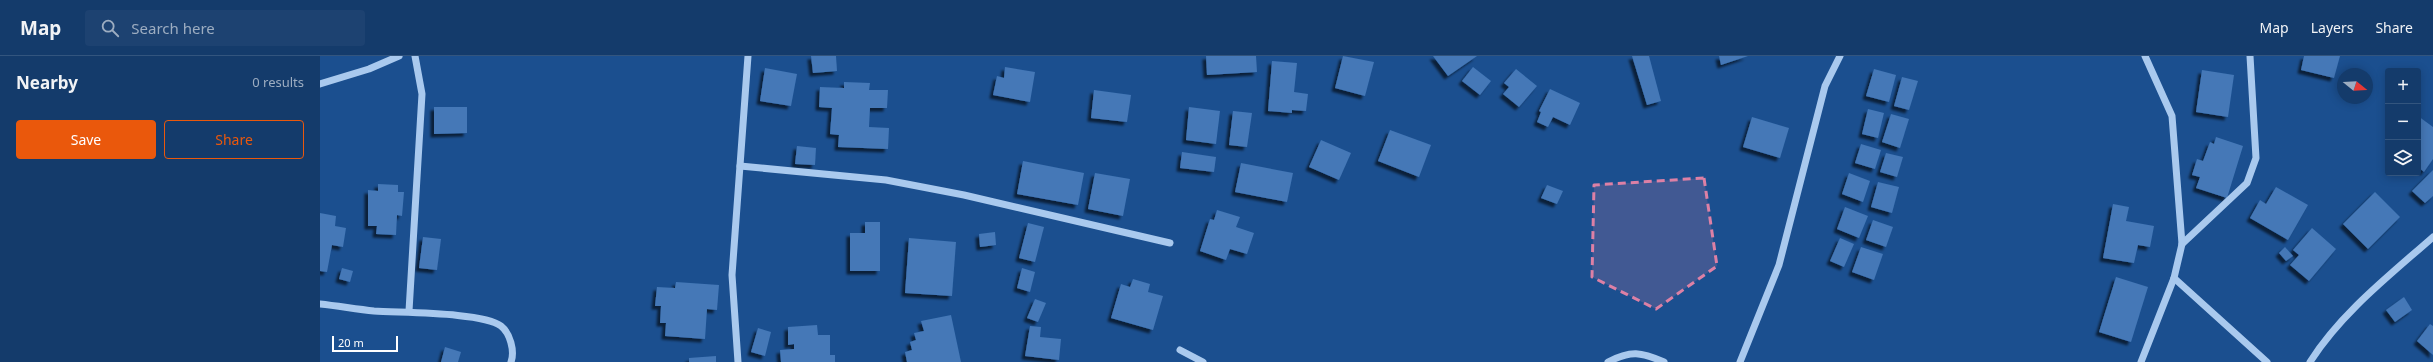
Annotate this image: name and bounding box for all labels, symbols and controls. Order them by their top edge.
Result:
search box [85,10,365,46]
text: Map [20,15,61,41]
icon: search [99,17,121,39]
text: Search here [131,18,215,38]
text: Map [2260,18,2289,37]
text: Layers [2311,18,2353,37]
text: Share [2375,18,2413,37]
north arrow [2337,68,2373,104]
map controls [2385,68,2421,176]
button: + [2385,68,2421,104]
text: Nearby [16,71,78,94]
text: 0 results [252,73,304,91]
button: − [2385,104,2421,140]
button: Save [16,120,156,159]
button: Share [164,120,304,159]
button: layers [2385,140,2421,176]
scale bar [332,334,398,353]
text: 20 m [338,335,364,350]

